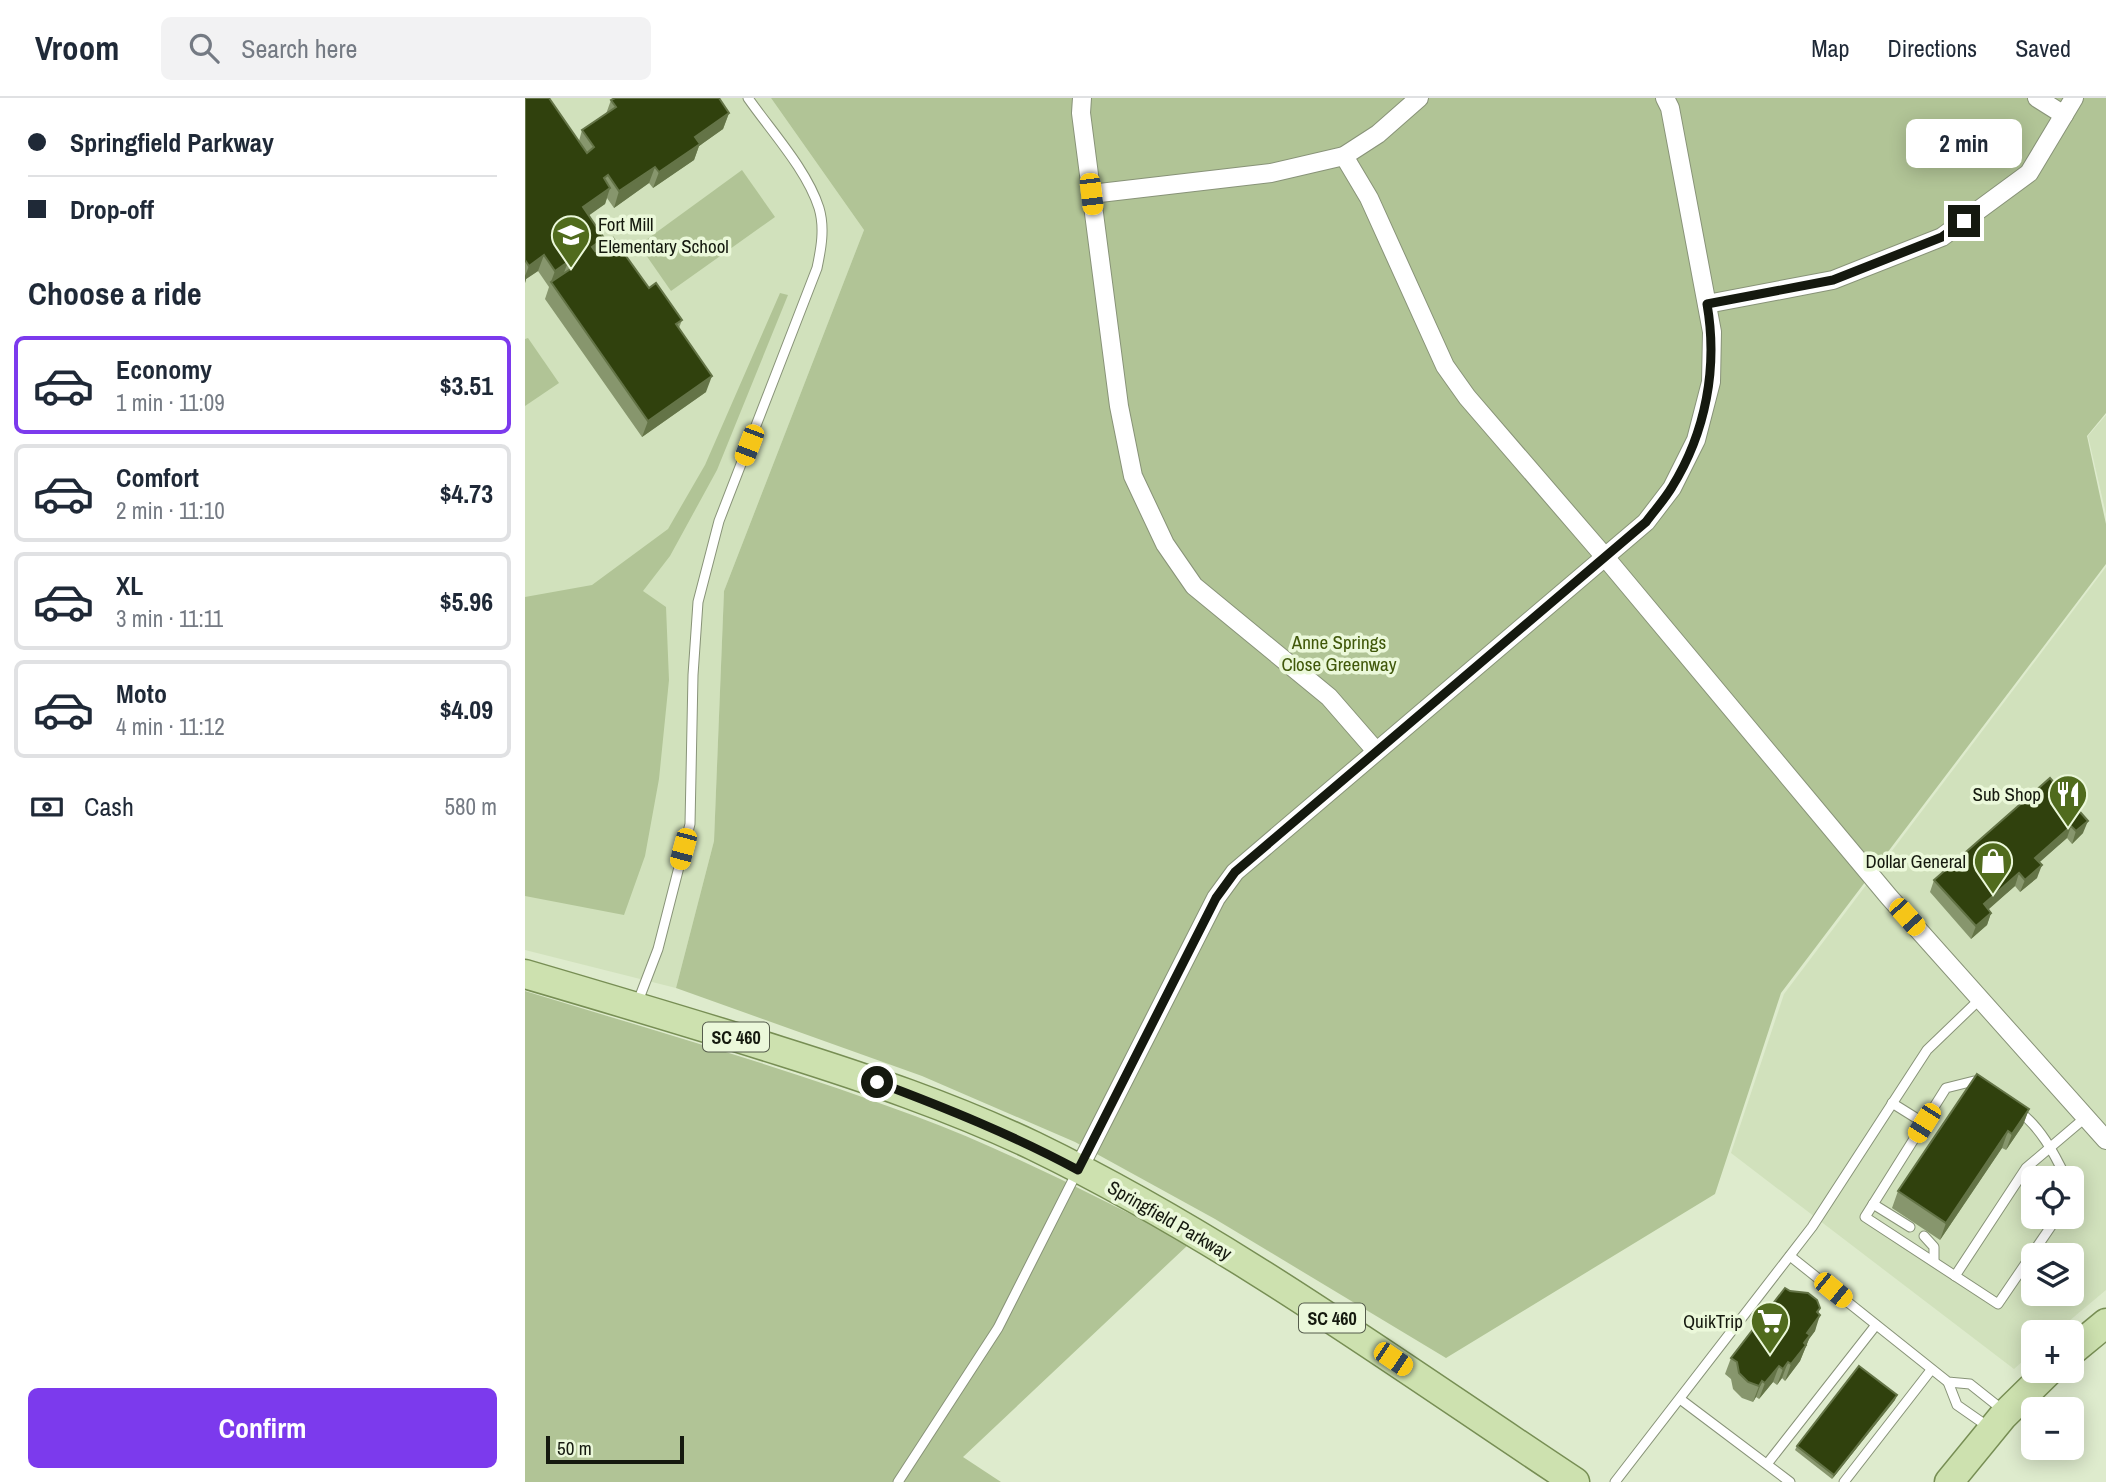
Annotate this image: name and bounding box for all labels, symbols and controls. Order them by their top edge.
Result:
search box [161,17,651,80]
text: Vroom [35,26,119,70]
icon: search [185,29,223,67]
text: Search here [241,31,357,66]
text: Map [1811,32,1849,64]
text: Directions [1887,32,1977,64]
text: Saved [2015,32,2071,64]
callout: 2 min [1906,120,2022,169]
text: Springfield Parkway [70,125,274,160]
text: 2 min [1939,128,1989,159]
car [1079,172,1104,216]
text: Drop-off [70,192,154,227]
route end [1948,205,1980,237]
place label: Fort Mill Elementary School [598,211,729,259]
school or university icon: Fort Mill Elementary School [550,214,592,269]
text: Choose a ride [28,272,202,315]
text: Economy [116,352,212,387]
icon: car [32,354,95,417]
text: $3.51 [440,368,493,403]
text: 1 min · 11:09 [116,387,225,418]
car [732,422,767,468]
text: Comfort [116,460,199,495]
icon: car [32,462,95,525]
text: $4.73 [440,476,493,511]
text: 2 min · 11:10 [116,495,225,526]
text: XL [116,568,143,603]
icon: car [32,570,95,633]
text: $5.96 [440,584,493,619]
text: 3 min · 11:11 [116,603,223,634]
park label: Anne Springs Close Greenway [1281,629,1397,677]
text: Moto [116,676,167,711]
icon: car [32,678,95,741]
text: $4.09 [440,692,493,727]
text: 4 min · 11:12 [116,711,225,742]
restaurant icon: Sub Shop [2047,773,2089,828]
place label: Sub Shop [1973,781,2041,807]
icon: cash [28,788,66,826]
text: Cash [84,789,134,824]
text: 580 m [445,791,497,822]
car [668,826,699,872]
shop icon: Dollar General [1972,840,2014,895]
place label: Dollar General [1866,848,1966,874]
car [1886,894,1929,940]
road number: SC 460 [703,1022,769,1052]
route start [861,1066,893,1098]
car [1904,1100,1945,1146]
map controls [2021,1166,2084,1460]
button: locate [2021,1166,2084,1229]
street label: Springfield Parkway [1103,1174,1237,1266]
button: layers [2021,1243,2084,1306]
car [1811,1269,1856,1311]
supermarket icon: QuikTrip [1749,1300,1791,1355]
road number: SC 460 [1299,1303,1365,1332]
place label: QuikTrip [1683,1308,1743,1334]
button: + [2021,1320,2084,1383]
car [1370,1339,1417,1379]
button: Confirm [28,1388,497,1468]
button: − [2021,1397,2084,1460]
scale bar [546,1433,684,1465]
text: 50 m [557,1435,592,1461]

